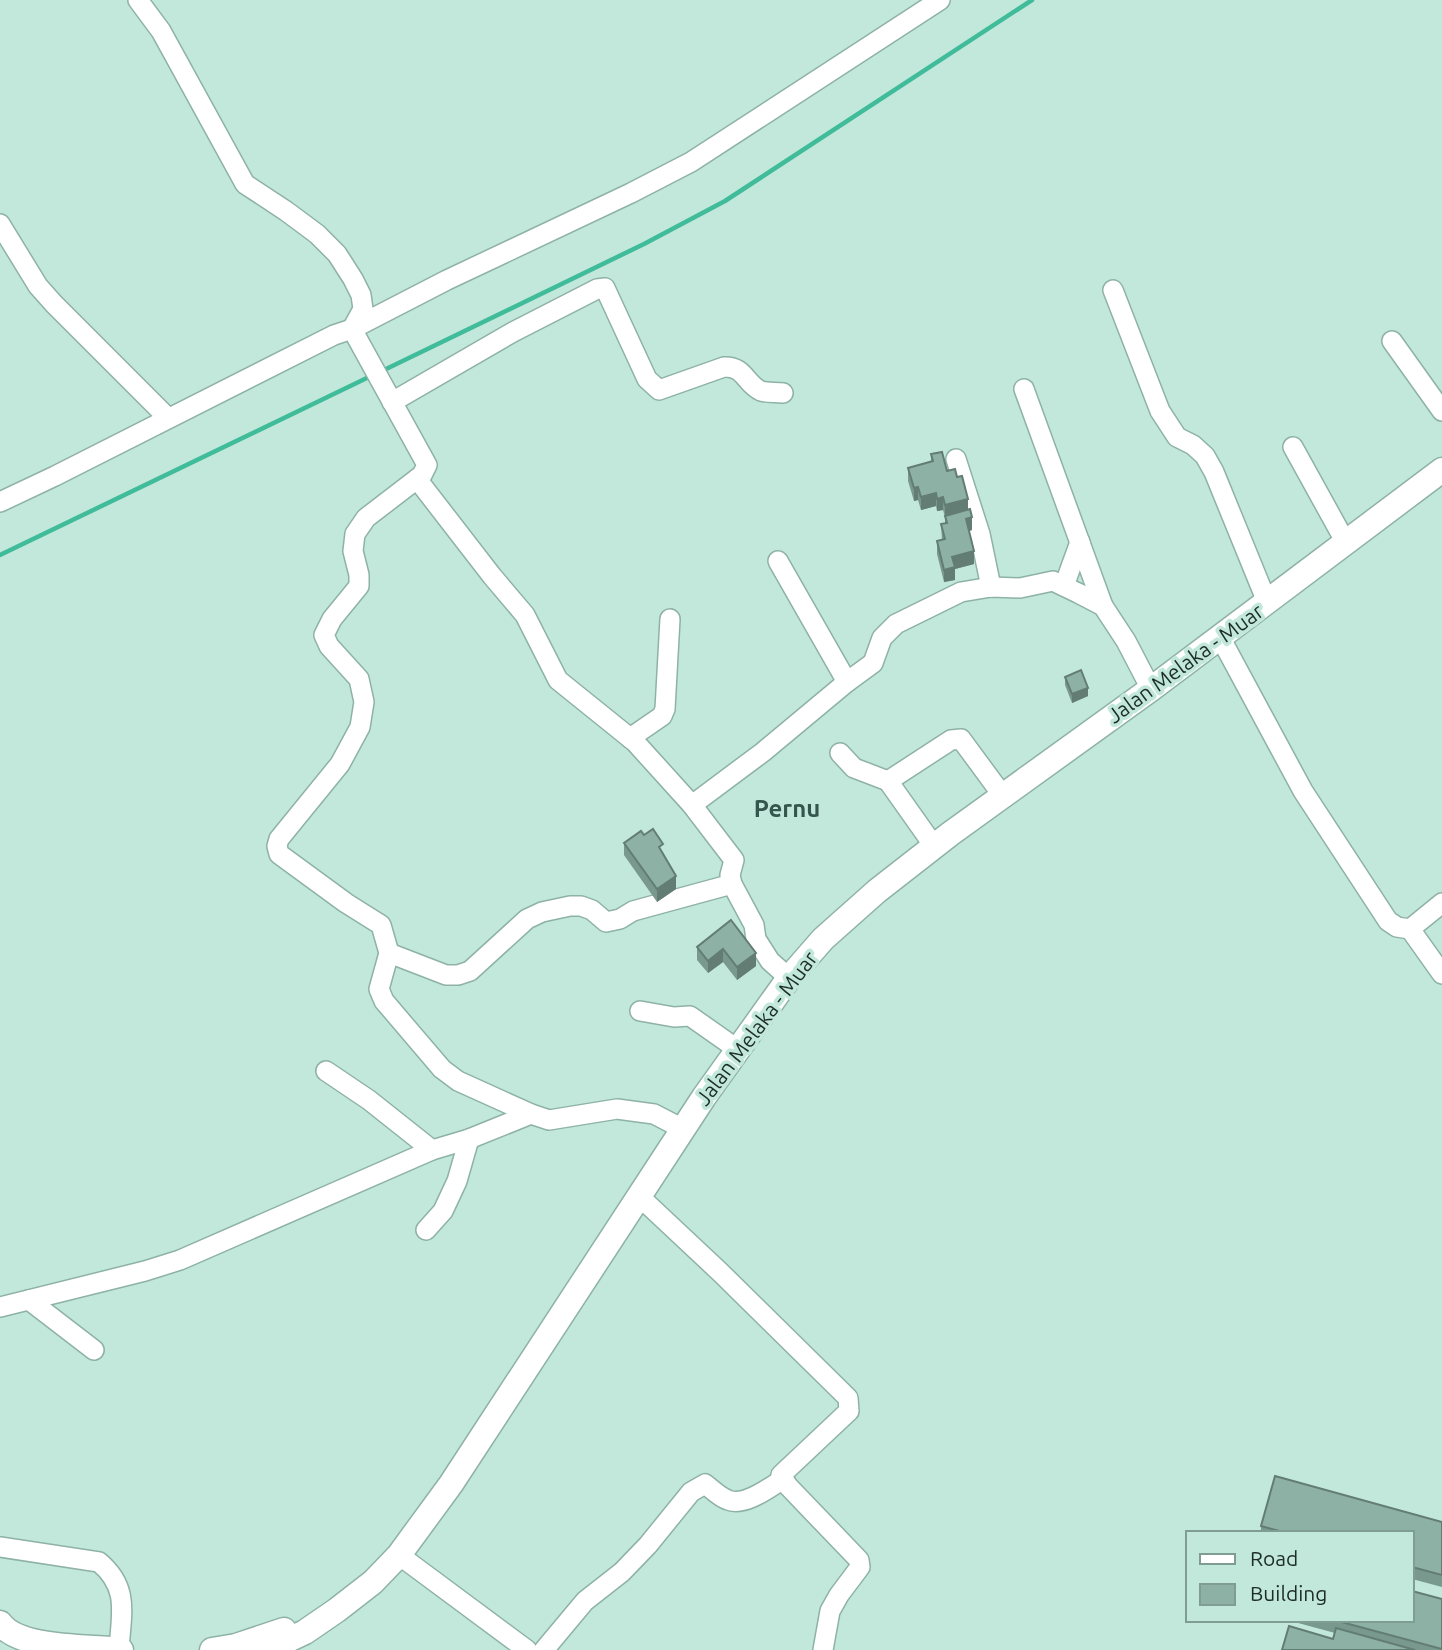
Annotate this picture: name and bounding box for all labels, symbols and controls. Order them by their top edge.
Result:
street label: Jalan Melaka - Muar [1102,598,1268,728]
district label: Pernu [754,795,820,822]
street label: Jalan Melaka - Muar [690,946,822,1110]
legend [1186,1531,1414,1622]
text: Road [1250,1546,1298,1570]
text: Building [1250,1581,1327,1605]

